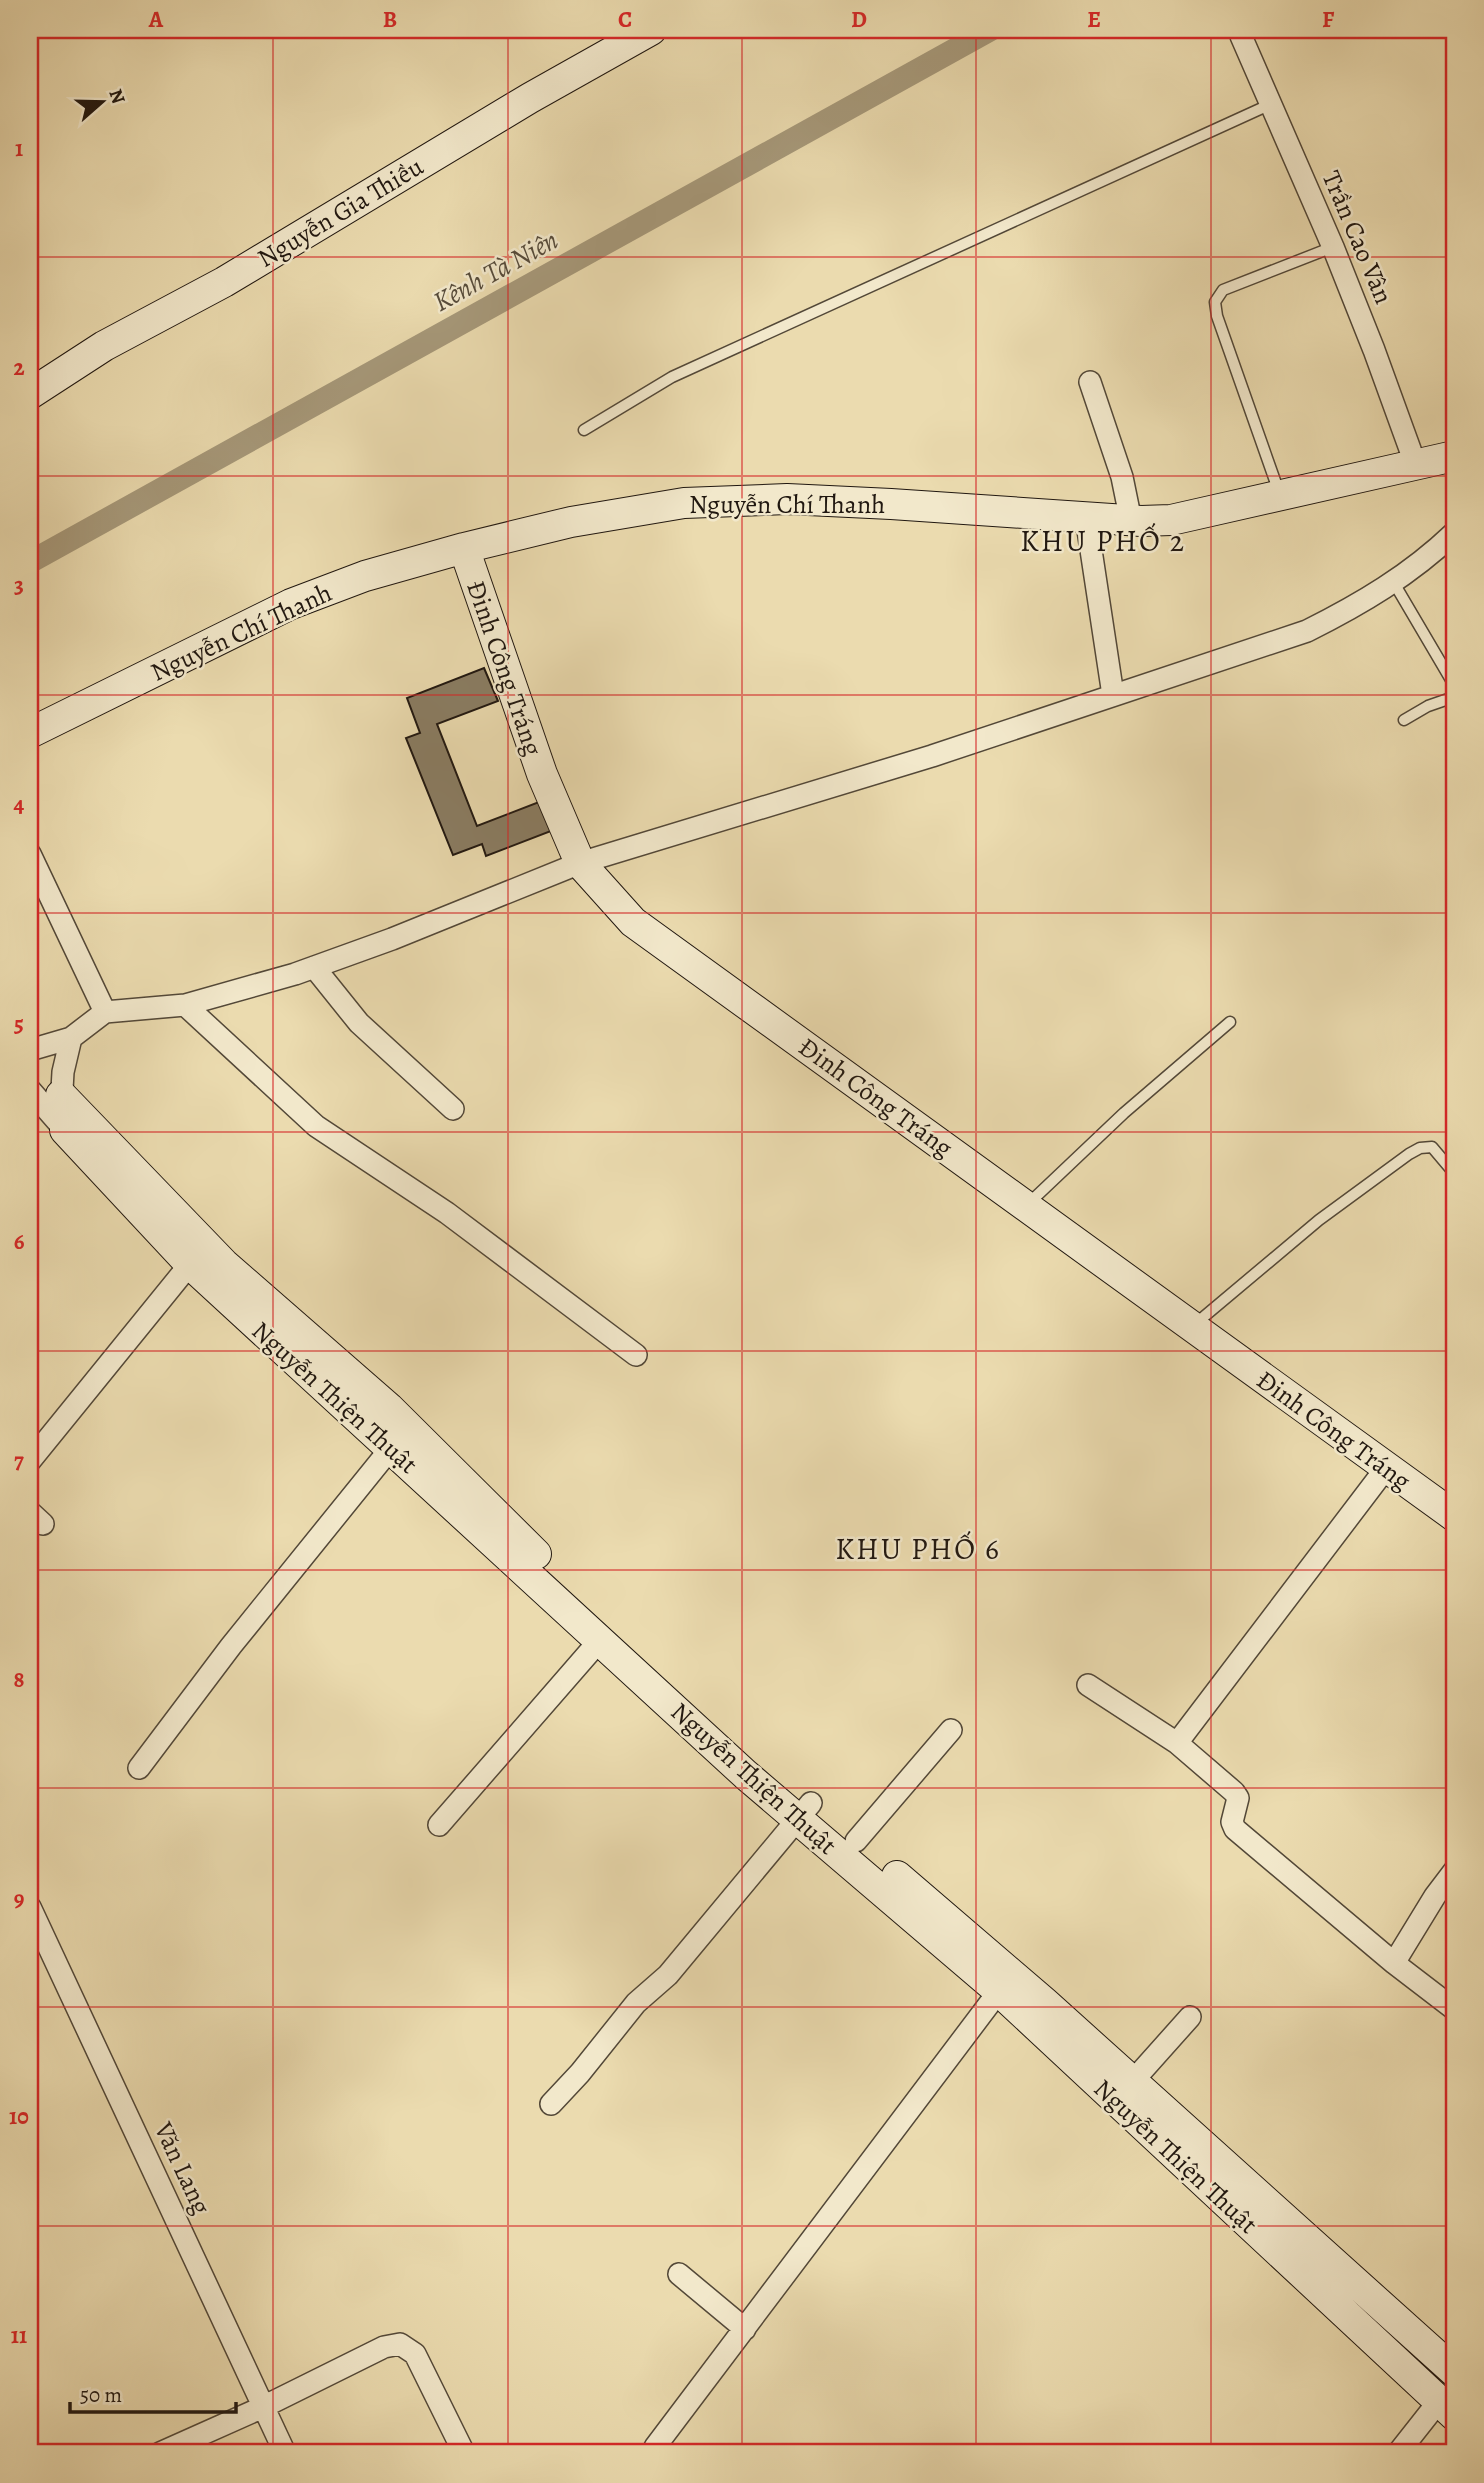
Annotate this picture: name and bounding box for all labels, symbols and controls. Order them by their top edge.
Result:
text: A [148,4,164,35]
text: B [383,4,397,35]
text: C [618,4,632,35]
text: D [851,4,867,35]
text: E [1087,4,1101,35]
text: F [1322,4,1335,35]
north arrow [66,66,136,136]
text: N [102,86,132,108]
text: 1 [15,133,23,164]
street label: Nguyễn Gia Thiều [251,149,431,276]
street label: Trần Cao Vân [1314,165,1401,309]
water label: Kênh Tà Niên [426,221,565,321]
text: 2 [13,352,25,383]
street label: Nguyễn Chí Thanh [689,487,885,522]
district label: KHU PHỐ 2 [1020,521,1186,561]
text: 3 [14,570,24,601]
street label: Nguyễn Chí Thanh [145,575,338,690]
street label: Đinh Công Tráng [458,576,551,760]
text: 4 [14,789,25,820]
text: 5 [14,1008,24,1039]
street label: Đinh Công Tráng [791,1030,960,1165]
text: 6 [14,1226,25,1257]
street label: Nguyễn Thiện Thuật [244,1313,426,1482]
street label: Đinh Công Tráng [1249,1363,1418,1498]
text: 7 [14,1445,24,1476]
district label: KHU PHỐ 6 [835,1529,1001,1569]
text: 8 [13,1664,25,1695]
street label: Nguyễn Thiện Thuật [663,1694,845,1863]
text: 9 [14,1883,24,1914]
street label: Nguyễn Thiện Thuật [1086,2071,1265,2242]
text: 10 [9,2101,29,2132]
street label: Văn Lang [146,2116,219,2220]
text: 11 [11,2320,27,2351]
scale bar [70,2371,236,2415]
text: 50 m [80,2381,122,2409]

